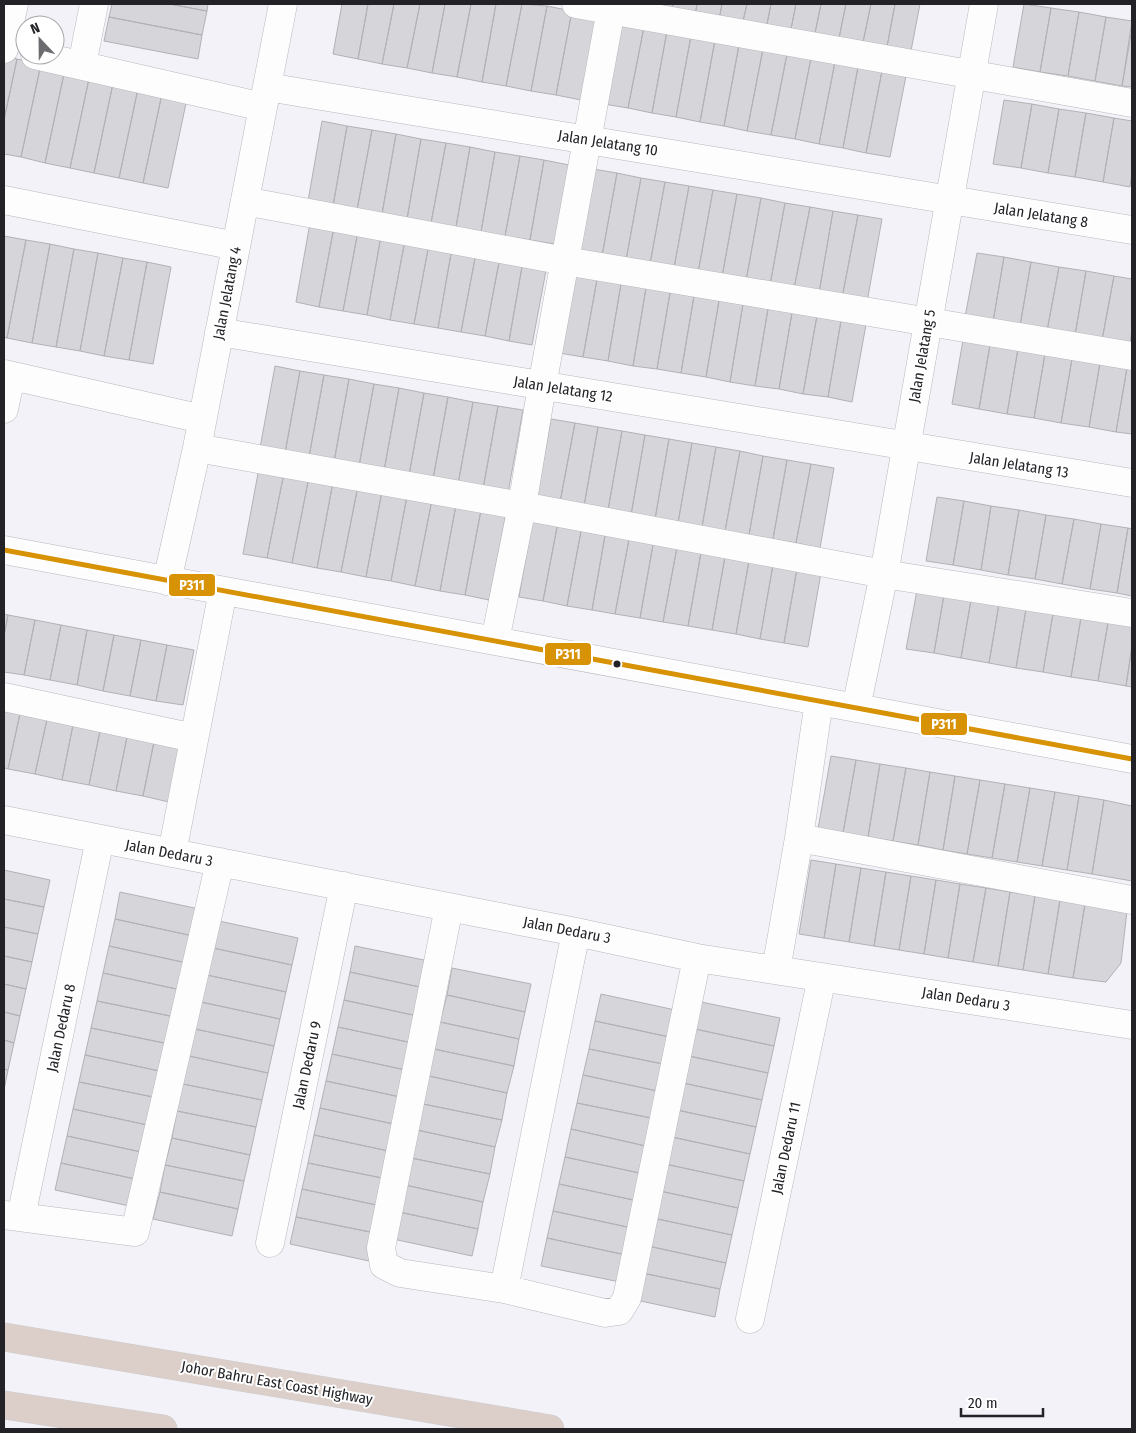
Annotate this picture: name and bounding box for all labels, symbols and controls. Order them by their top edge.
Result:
north arrow [15,15,65,65]
text: N [28,19,42,38]
street label: Jalan Jelatang 10 [557,126,659,160]
street label: Jalan Jelatang 8 [993,199,1089,231]
street label: Jalan Jelatang 4 [209,245,245,341]
street label: Jalan Jelatang 5 [905,308,939,404]
street label: Jalan Jelatang 12 [512,372,614,406]
street label: Jalan Jelatang 13 [968,448,1070,482]
line badge: P311 [168,573,216,597]
text: P311 [179,577,205,594]
line badge: P311 [544,642,592,666]
text: P311 [555,646,581,663]
unlabelled marker [612,659,622,669]
line badge: P311 [920,712,968,736]
text: P311 [931,716,957,733]
street label: Jalan Dedaru 3 [124,836,215,870]
street label: Jalan Dedaru 3 [522,913,613,947]
street label: Jalan Dedaru 8 [43,982,79,1074]
street label: Jalan Dedaru 3 [921,983,1012,1015]
street label: Jalan Dedaru 9 [289,1019,325,1111]
street label: Jalan Dedaru 11 [767,1100,805,1196]
street label: Johor Bahru East Coast Highway [180,1357,374,1409]
scale bar [961,1386,1044,1418]
text: 20 m [968,1394,998,1412]

